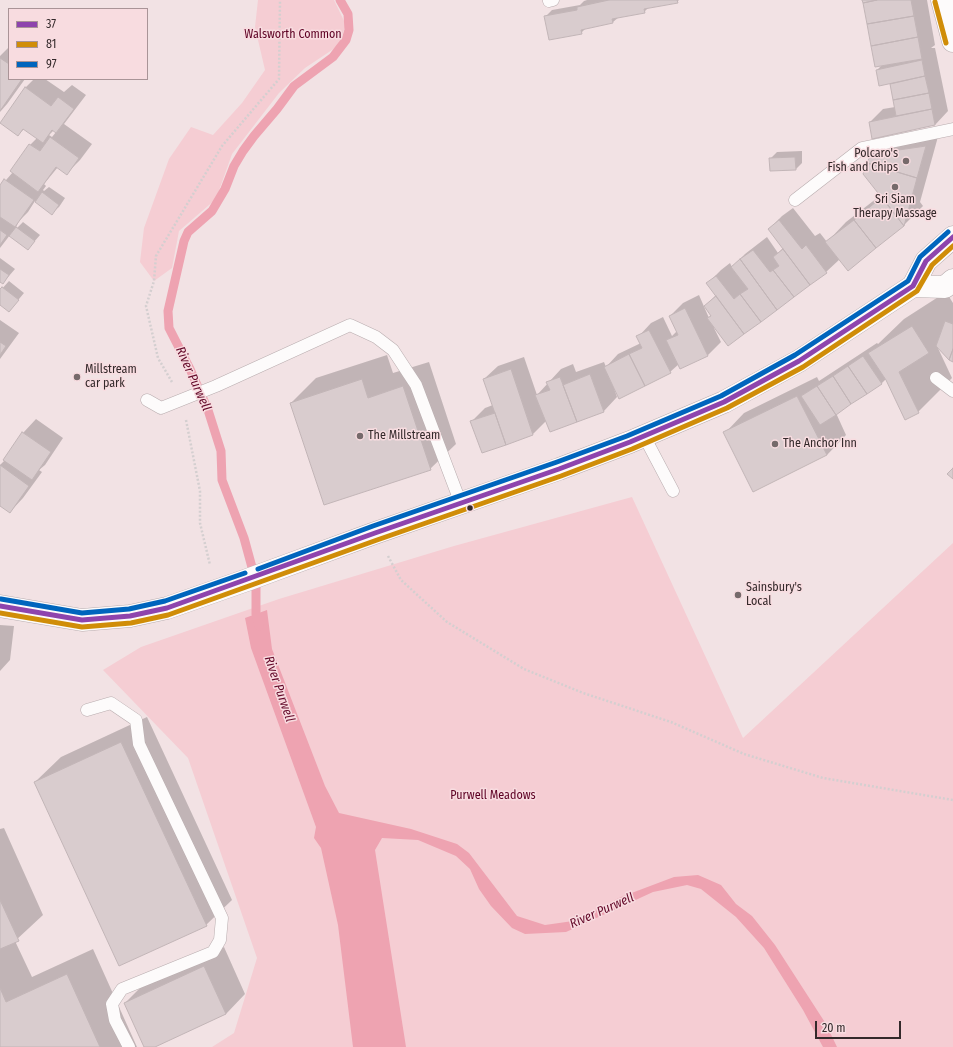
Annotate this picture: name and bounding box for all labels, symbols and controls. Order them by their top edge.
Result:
legend [8,8,148,80]
text: 37 [46,17,56,31]
park label: Walsworth Common [244,28,342,42]
text: 81 [46,37,56,51]
text: 97 [46,57,57,71]
place label: Polcaro's Fish and Chips [828,147,898,175]
marker: Polcaro's Fish and Chips [901,156,911,166]
marker: Sri Siam Therapy Massage [890,182,900,192]
place label: Sri Siam Therapy Massage [853,193,937,221]
water label: River Purwell [172,344,214,414]
place label: Millstream car park [85,363,137,391]
marker: Millstream car park [72,372,82,382]
place label: The Millstream [368,429,440,443]
marker: The Millstream [355,431,365,441]
place label: The Anchor Inn [783,437,857,451]
marker: The Anchor Inn [770,439,780,449]
unlabelled marker [465,503,475,513]
place label: Sainsbury's Local [746,581,802,609]
marker: Sainsbury's Local [733,590,743,600]
water label: River Purwell [260,654,298,724]
park label: Purwell Meadows [450,789,536,803]
water label: River Purwell [567,890,637,932]
scale bar [817,1013,903,1039]
text: 20 m [822,1021,846,1035]

